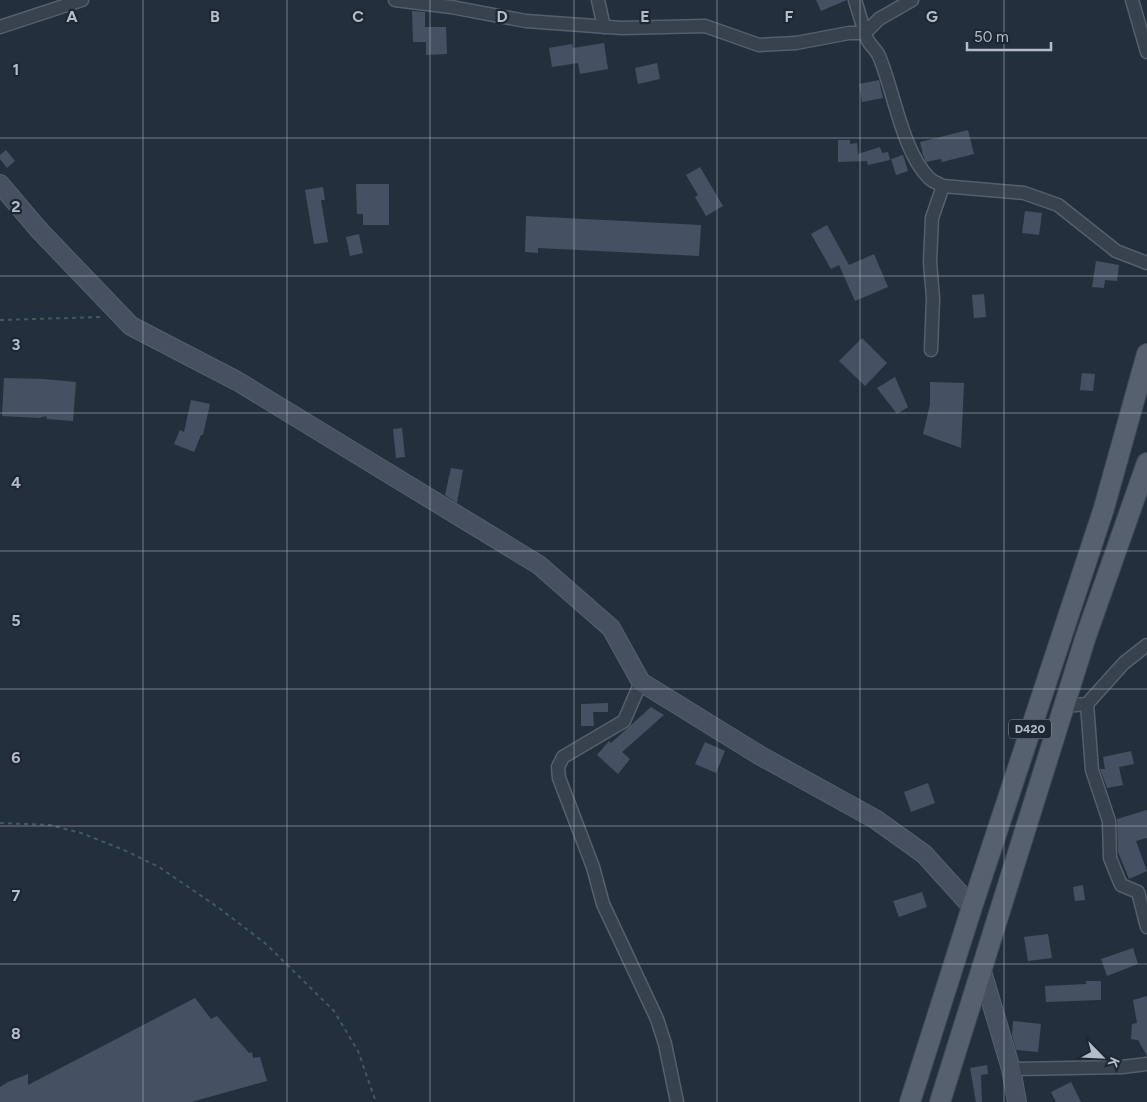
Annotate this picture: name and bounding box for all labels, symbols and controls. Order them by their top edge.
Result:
text: A [66,7,78,26]
text: B [210,7,220,26]
text: C [352,7,364,26]
text: D [496,7,508,26]
text: E [640,7,650,26]
text: F [785,7,794,26]
text: G [926,7,938,26]
scale bar [967,20,1051,52]
text: 50 m [974,28,1009,46]
text: 1 [13,60,19,79]
text: 2 [11,197,21,216]
text: 3 [12,335,21,354]
text: 4 [11,473,21,492]
text: 5 [11,611,21,630]
road number: D420 [1009,720,1051,739]
text: 6 [11,748,21,767]
text: 7 [12,886,21,905]
text: 8 [11,1024,21,1043]
north arrow [1077,1032,1127,1082]
text: K [1103,1054,1123,1070]

